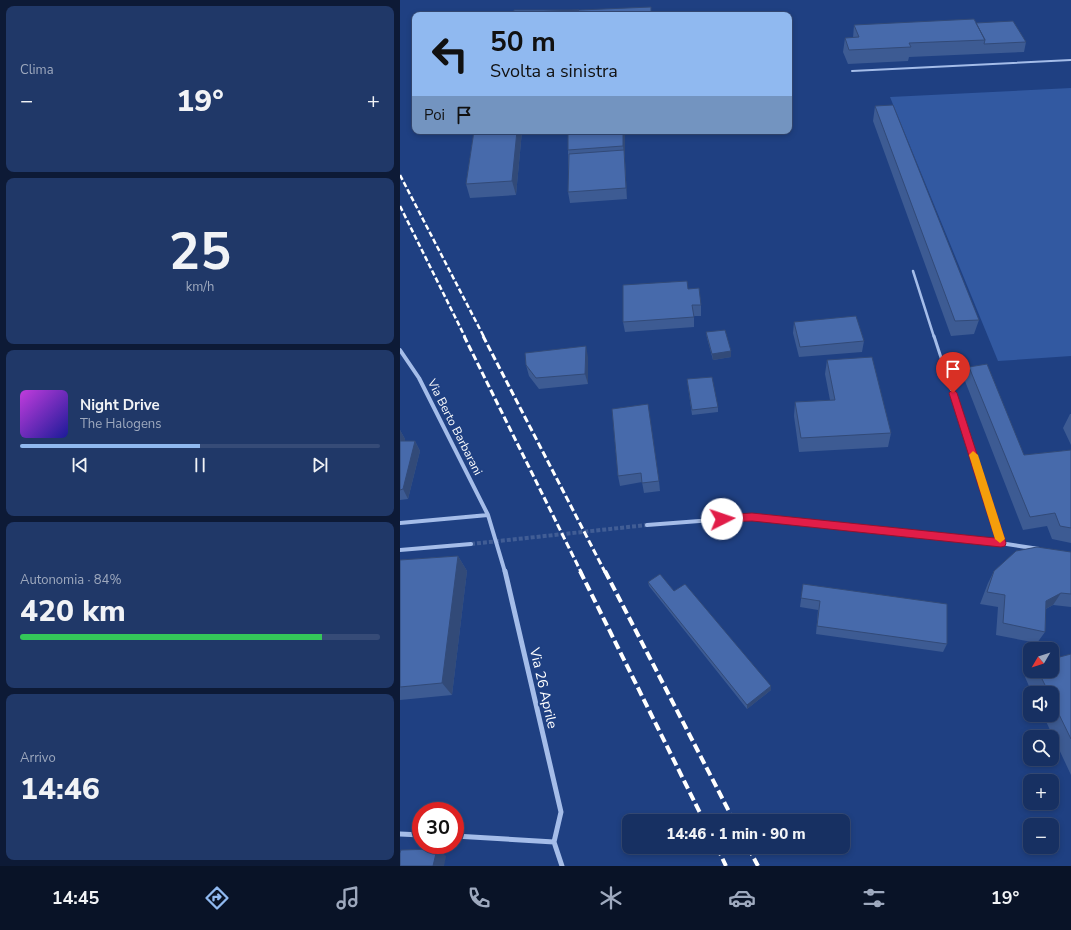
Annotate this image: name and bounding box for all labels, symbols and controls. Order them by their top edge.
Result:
text: 50 m [490,23,556,61]
icon: left [424,28,476,80]
text: Svolta a sinistra [490,59,618,83]
text: Clima [20,61,54,79]
text: 19° [176,81,224,122]
text: − [20,86,33,116]
text: + [367,86,380,116]
icon: arrive [453,104,475,126]
text: Poi [424,105,445,125]
text: 25 [169,216,231,287]
text: km/h [186,278,214,296]
pin [936,352,970,393]
icon: arrive [942,358,964,380]
street label: Via Berto Barbarani [423,375,486,478]
text: Night Drive [80,395,160,415]
text: The Halogens [80,415,161,433]
icon: previous [69,454,91,476]
icon: pause [189,454,211,476]
icon: next [309,454,331,476]
position arrow [701,498,743,540]
text: Autonomia · 84% [20,571,121,589]
text: 420 km [20,591,126,632]
north arrow [1023,642,1059,678]
map controls [1023,642,1059,854]
street label: Via 26 Aprile [525,645,562,730]
button: sound [1023,686,1059,722]
button: search [1023,730,1059,766]
text: Arrivo [20,749,56,767]
text: 14:46 [20,769,100,810]
button: + [1023,774,1059,810]
speed limit sign: 30 [412,802,464,854]
button: − [1023,818,1059,854]
text: 14:46 · 1 min · 90 m [666,824,806,844]
icon: directions [203,884,231,912]
icon: music [334,884,362,912]
icon: phone [465,884,493,912]
icon: climate [597,884,625,912]
icon: car [728,884,756,912]
icon: filters [860,884,888,912]
text: 14:45 [52,886,99,910]
text: 19° [991,886,1019,910]

